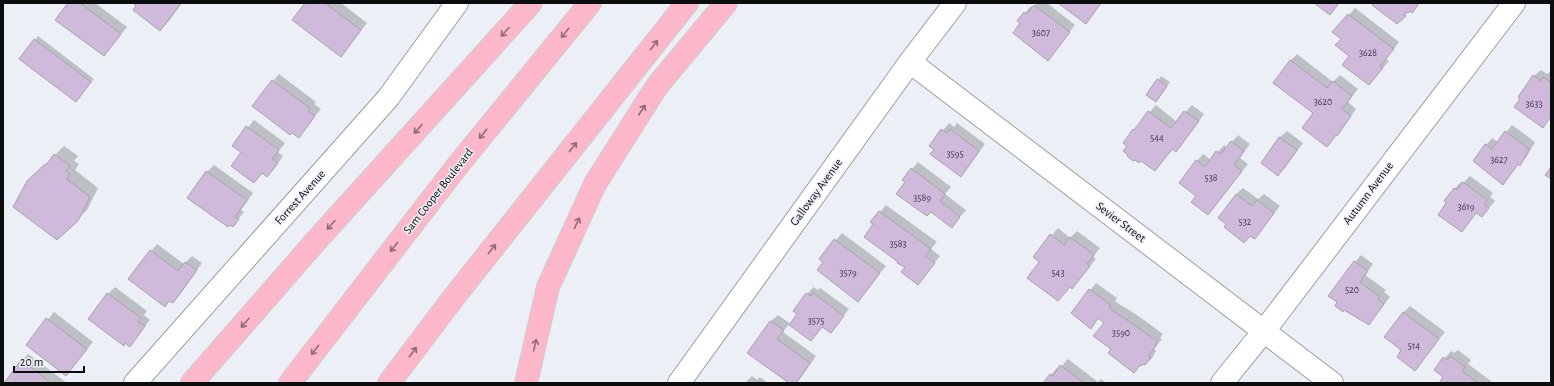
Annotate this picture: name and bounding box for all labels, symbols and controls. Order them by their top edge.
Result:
one-way arrow [500,27,509,37]
one-way arrow [561,28,570,39]
house number: 3607 [1032,28,1050,38]
one-way arrow [649,40,658,51]
house number: 3628 [1359,48,1377,58]
house number: 3620 [1314,97,1332,107]
house number: 3633 [1525,99,1543,109]
one-way arrow [638,105,646,116]
one-way arrow [413,123,422,134]
one-way arrow [478,129,487,139]
house number: 544 [1150,133,1164,143]
one-way arrow [569,142,577,153]
street label: Sam Cooper Boulevard [401,146,475,236]
house number: 3595 [946,149,964,159]
house number: 3627 [1490,155,1508,165]
street label: Galloway Avenue [788,156,845,228]
street label: Autumn Avenue [1341,159,1395,227]
street label: Forrest Avenue [272,167,328,227]
house number: 538 [1204,173,1218,183]
house number: 3589 [913,193,931,203]
street label: Sevier Street [1094,200,1148,245]
house number: 3619 [1458,202,1475,212]
one-way arrow [574,217,581,229]
house number: 532 [1239,217,1252,227]
one-way arrow [326,220,335,230]
house number: 3583 [889,239,907,249]
one-way arrow [390,242,398,253]
one-way arrow [488,244,496,255]
house number: 3579 [839,268,857,278]
house number: 543 [1051,268,1065,278]
house number: 520 [1345,285,1359,295]
house number: 3575 [808,316,824,326]
one-way arrow [240,318,250,328]
house number: 3590 [1112,328,1130,338]
one-way arrow [531,339,539,352]
house number: 514 [1408,341,1420,351]
one-way arrow [311,345,319,356]
one-way arrow [408,346,417,357]
scale bar [14,348,84,374]
text: 20 m [20,356,43,368]

